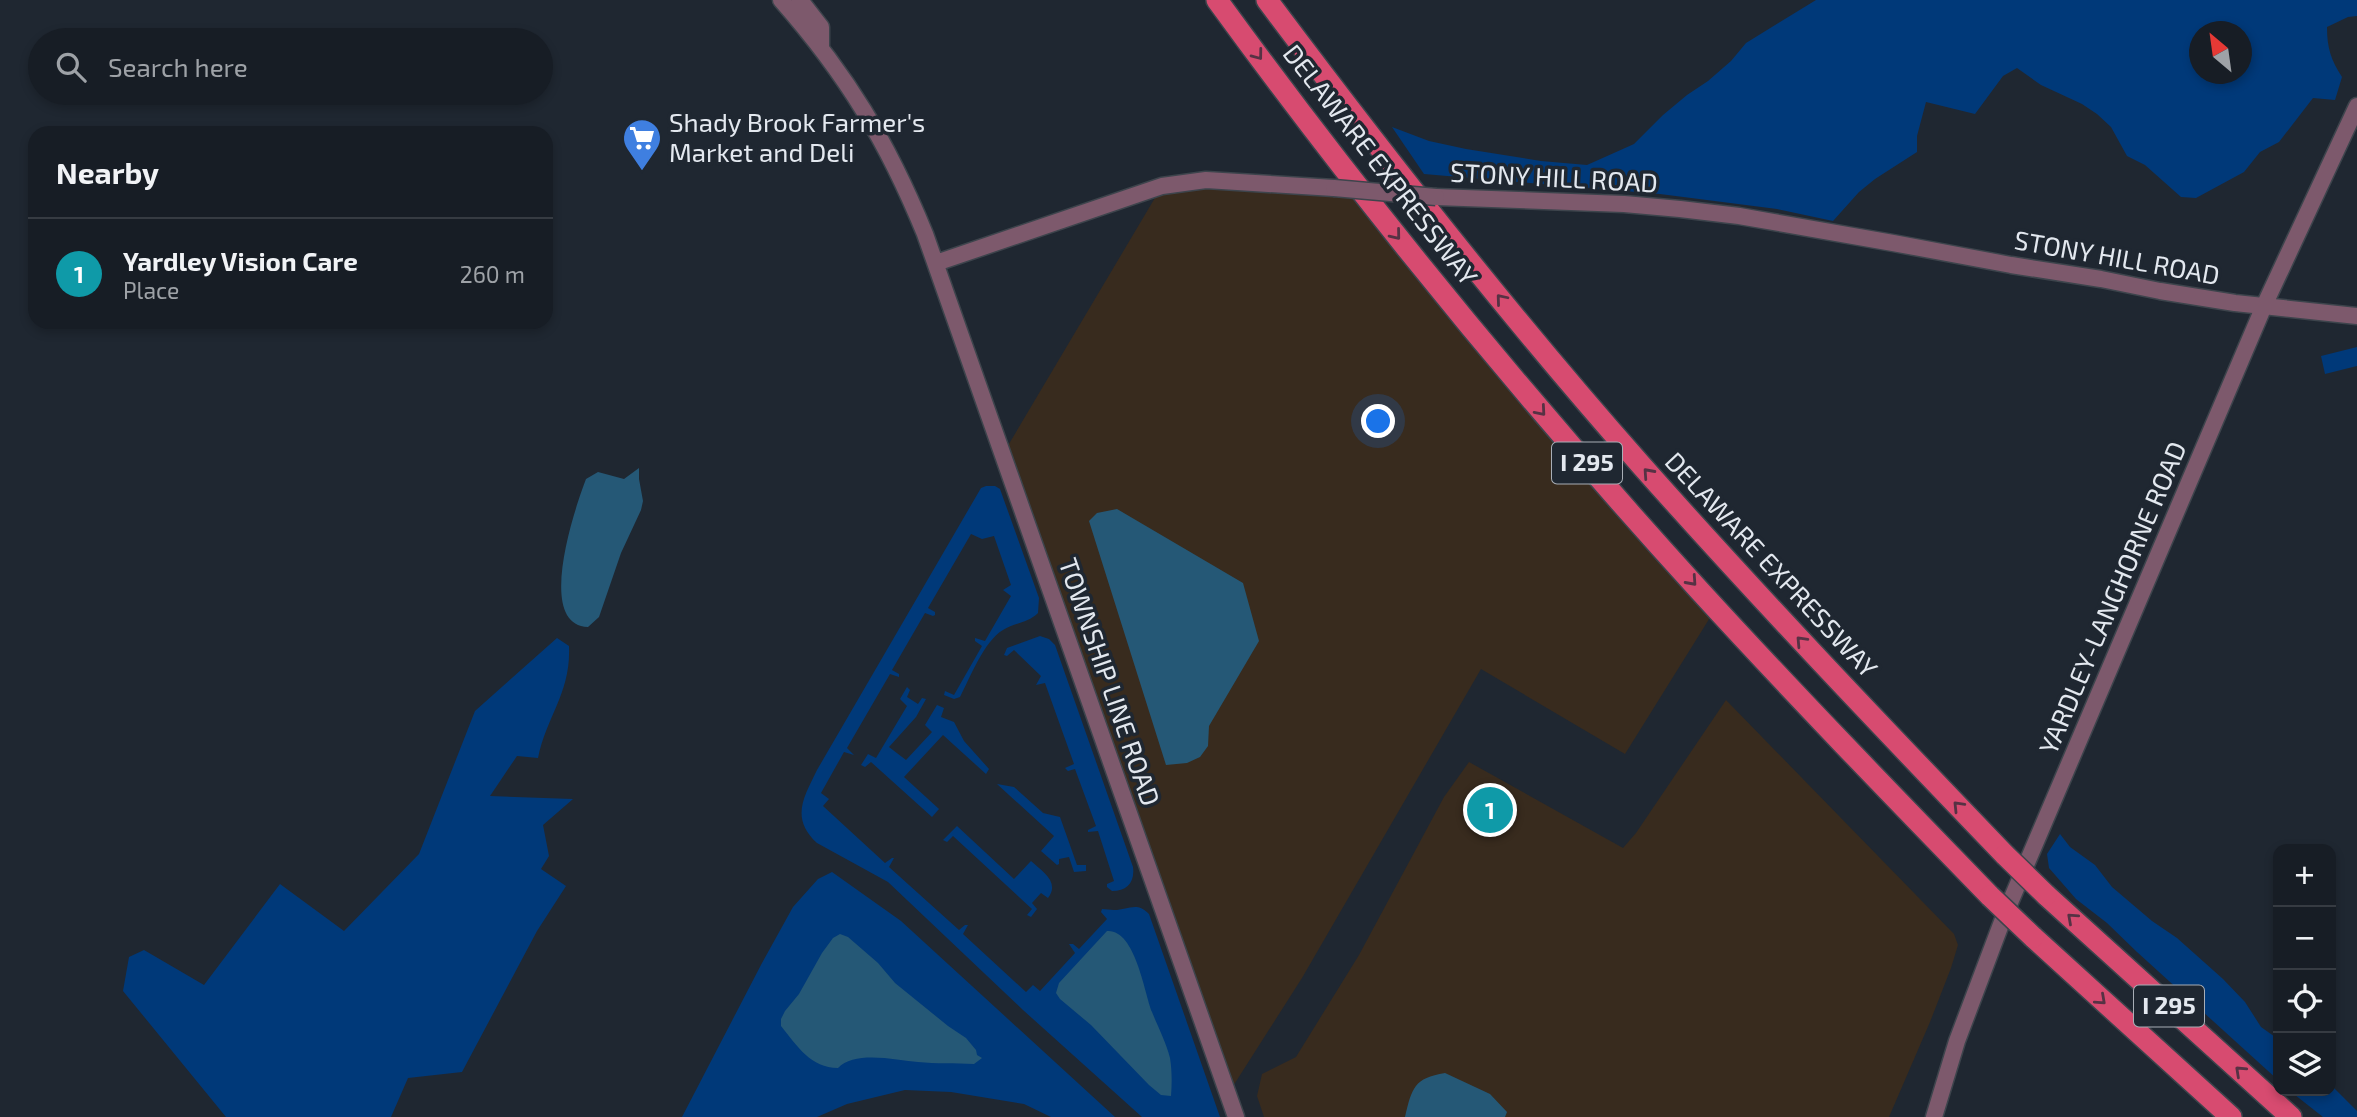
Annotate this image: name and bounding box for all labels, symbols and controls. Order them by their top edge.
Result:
north arrow [2189,21,2252,84]
search box [28,28,553,105]
street label: DELAWARE EXPRESSWAY [1278,38,1485,291]
one-way arrow [1249,47,1262,60]
icon: search [52,48,90,86]
text: Search here [108,51,248,82]
place label: Shady Brook Farmer's Market and Deli [669,106,925,167]
supermarket icon: Shady Brook Farmer's Market and Deli [621,117,663,172]
text: Nearby [56,154,159,190]
street label: STONY HILL ROAD [1450,156,1659,197]
street label: STONY HILL ROAD [2012,223,2222,290]
one-way arrow [1388,228,1401,240]
text: Yardley Vision Care [123,245,358,276]
text: 1 [74,260,84,288]
text: 260 m [460,260,525,288]
text: Place [123,276,179,304]
one-way arrow [1497,295,1509,308]
one-way arrow [1533,402,1545,415]
your location [1361,404,1395,438]
street label: YARDLEY-LANGHORNE ROAD [2032,437,2192,758]
road number: I 295 [1552,442,1622,484]
street label: DELAWARE EXPRESSWAY [1660,445,1885,683]
one-way arrow [1644,468,1656,481]
street label: TOWNSHIP LINE ROAD [1053,553,1167,810]
one-way arrow [1683,573,1696,586]
one-way arrow [1797,636,1810,649]
pin: 1 [1467,784,1513,836]
one-way arrow [1953,801,1966,814]
map controls [2273,844,2336,1096]
button: + [2273,844,2336,907]
button: − [2273,907,2336,970]
one-way arrow [2067,914,2080,926]
button: locate [2273,970,2336,1033]
road number: I 295 [2134,986,2204,1026]
one-way arrow [2093,992,2106,1004]
button: layers [2273,1033,2336,1096]
one-way arrow [2235,1067,2248,1080]

